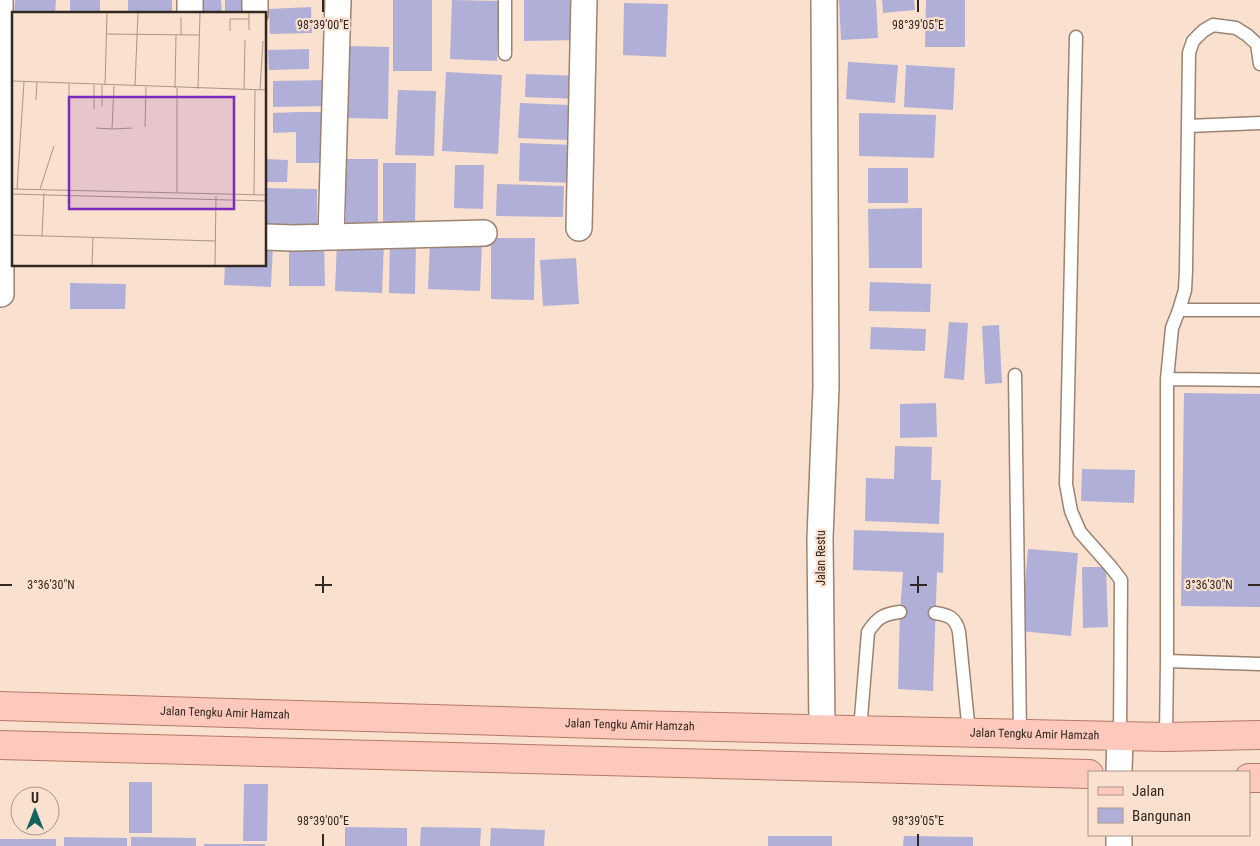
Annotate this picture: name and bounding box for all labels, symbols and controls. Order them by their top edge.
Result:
inset map [12,12,266,266]
text: 98°39'00"E [297,18,349,32]
text: 98°39'05"E [892,18,944,32]
street label: Jalan Restu [814,530,828,586]
text: 3°36'30"N [27,578,75,592]
text: 3°36'30"N [1185,578,1233,592]
street label: Jalan Tengku Amir Hamzah [160,704,290,722]
street label: Jalan Tengku Amir Hamzah [565,716,695,733]
street label: Jalan Tengku Amir Hamzah [970,726,1100,743]
legend [1088,771,1250,836]
text: Jalan [1132,782,1164,800]
north arrow [10,786,60,836]
text: U [31,790,39,806]
text: Bangunan [1132,807,1191,825]
text: 98°39'00"E [297,814,349,828]
text: 98°39'05"E [892,814,944,828]

